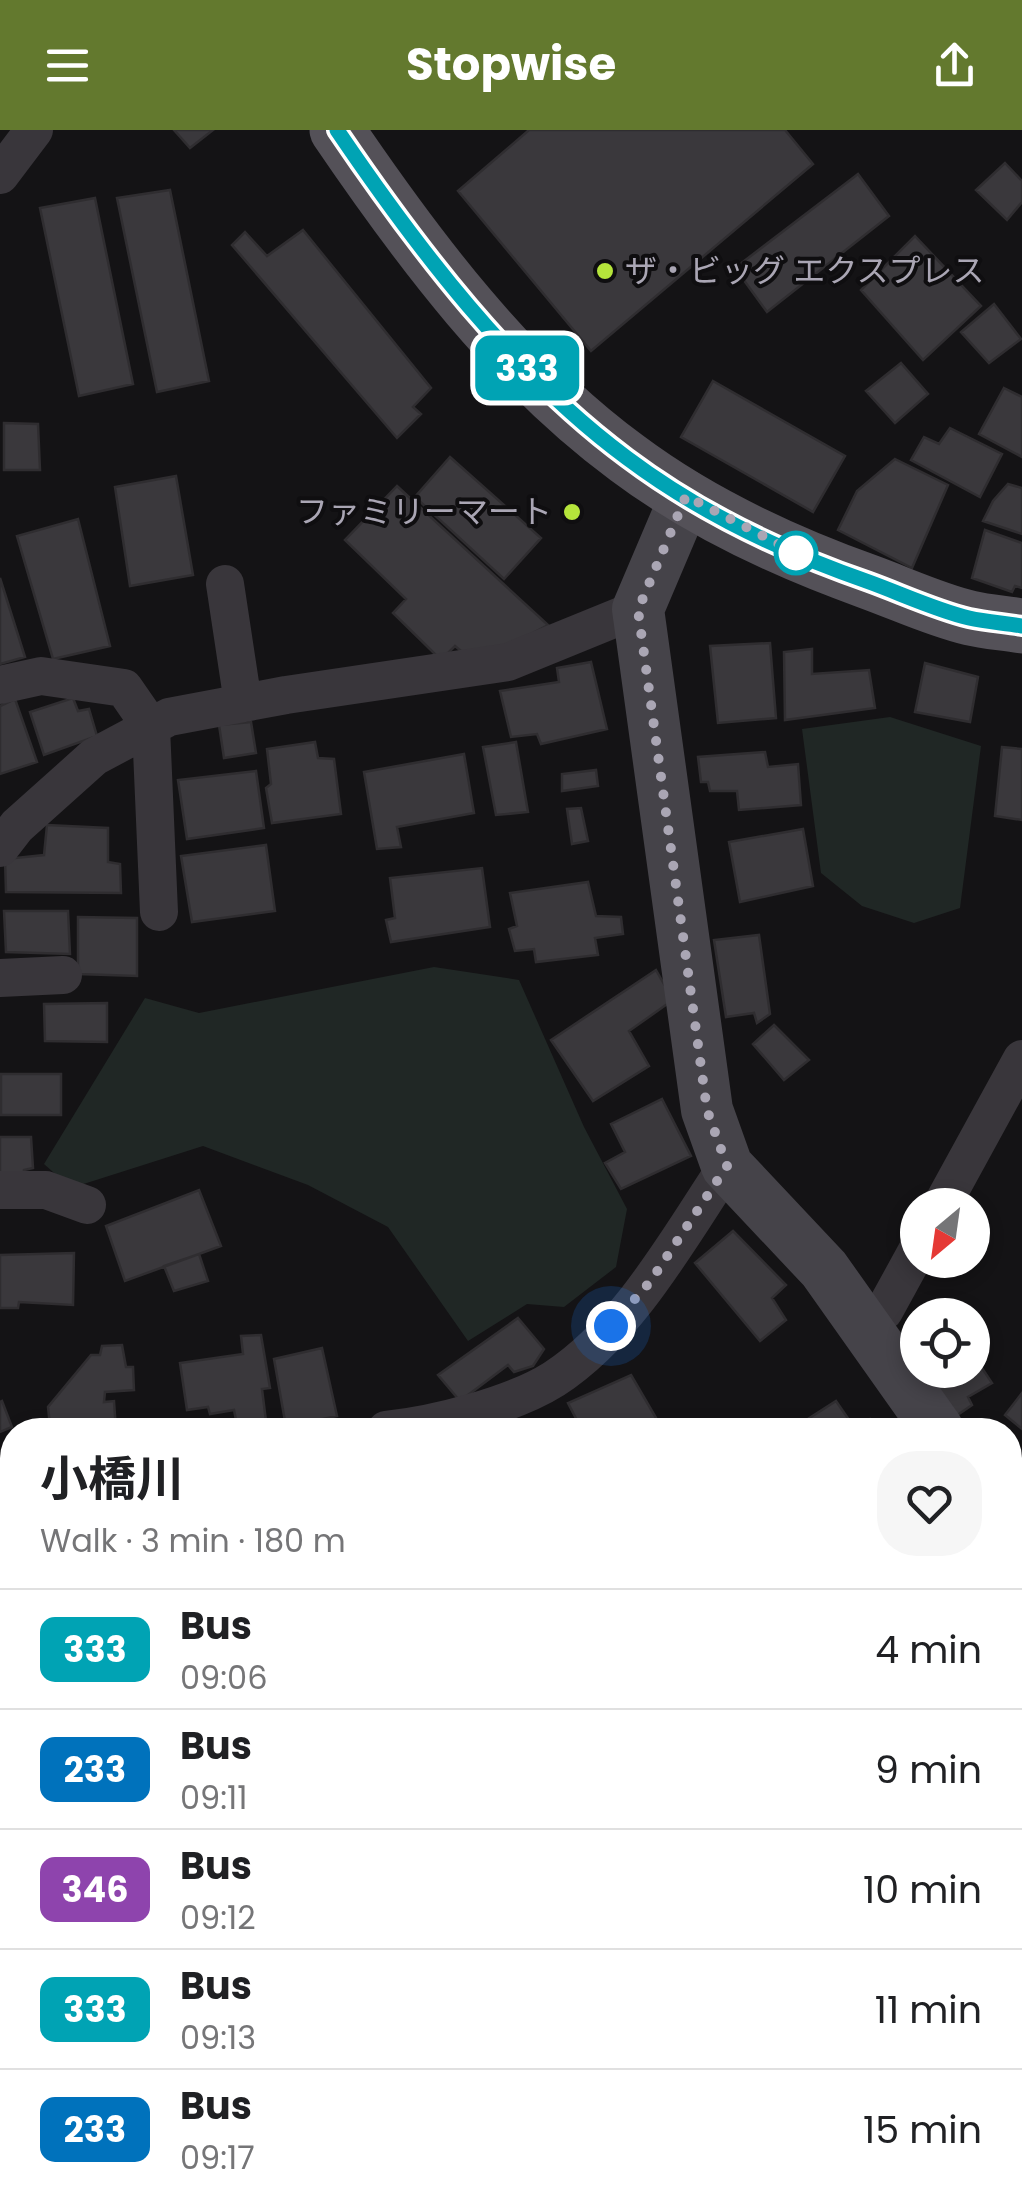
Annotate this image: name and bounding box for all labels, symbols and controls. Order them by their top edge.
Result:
text: Stopwise [406,33,616,96]
icon: menu [40,38,95,93]
icon: share [927,38,982,93]
place label: ザ・ビッグ エクスプレス [625,248,985,293]
marker: ザ・ビッグ エクスプレス [594,260,616,282]
line badge: 333 [470,336,584,400]
text: 333 [495,344,559,393]
place label: ファミリーマート [296,489,552,534]
marker: ファミリーマート [561,501,583,523]
unlabelled marker [775,532,817,574]
north arrow [900,1188,990,1278]
map controls [900,1188,990,1388]
button: locate [900,1298,990,1388]
your location [586,1301,636,1351]
text: 小橋川 [40,1446,184,1513]
button: heart [877,1451,982,1556]
text: Walk · 3 min · 180 m [40,1518,346,1563]
text: Bus [180,1599,252,1652]
text: 4 min [875,1623,982,1676]
text: 333 [63,1625,127,1674]
text: 09:06 [180,1655,268,1700]
text: Bus [180,1719,252,1772]
text: 9 min [875,1743,982,1796]
text: 233 [64,1745,126,1794]
text: 09:11 [180,1775,248,1820]
text: Bus [180,1839,252,1892]
text: 10 min [863,1863,982,1916]
text: 346 [61,1865,129,1914]
text: 09:12 [180,1895,256,1940]
text: Bus [180,1959,252,2012]
text: 11 min [875,1983,982,2036]
text: 333 [63,1985,127,2034]
text: 09:13 [180,2015,256,2060]
text: Bus [180,2079,252,2132]
text: 15 min [863,2103,982,2156]
text: 233 [64,2105,126,2154]
text: 09:17 [180,2135,255,2180]

